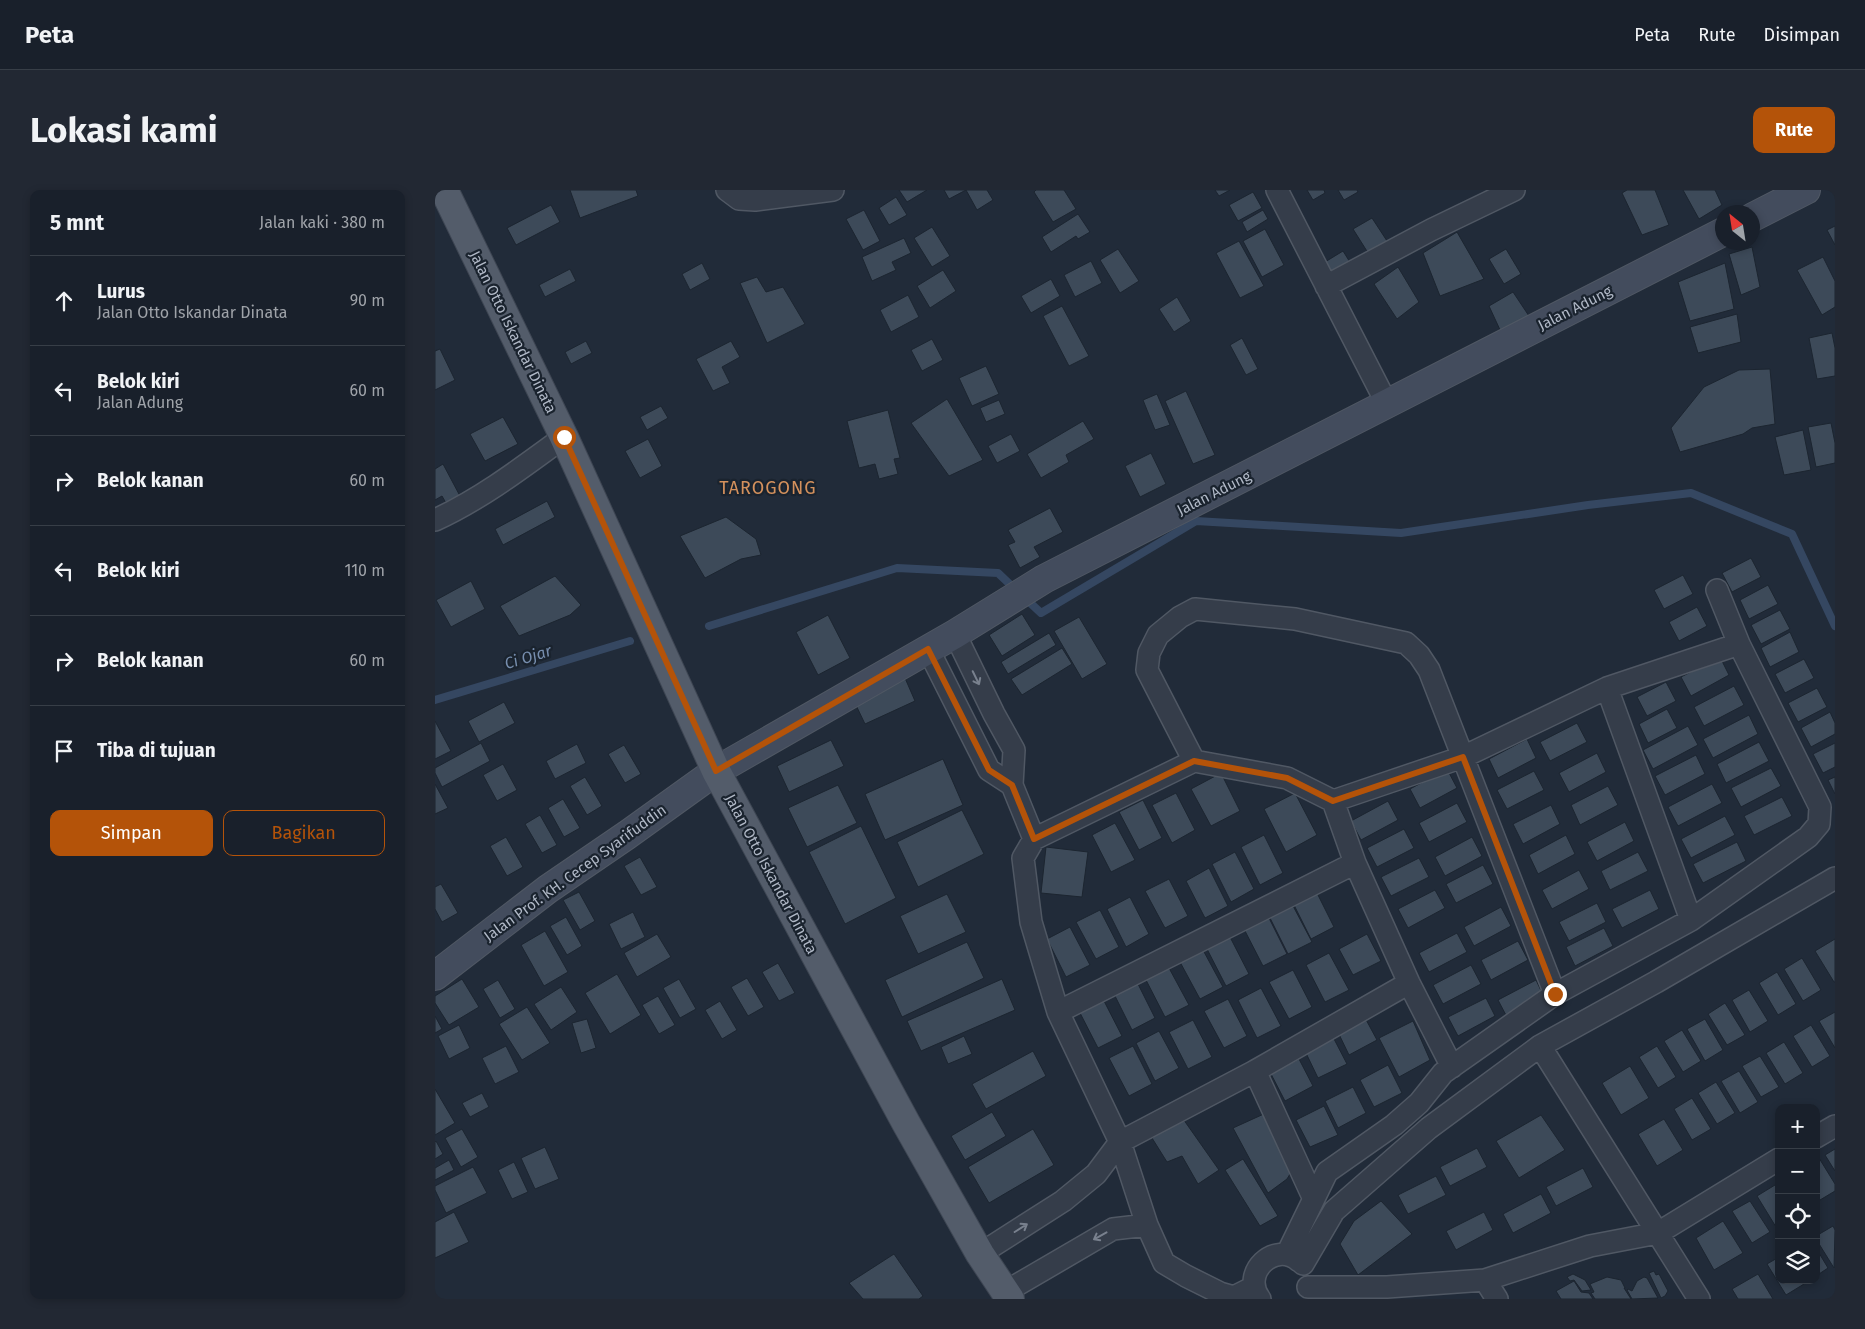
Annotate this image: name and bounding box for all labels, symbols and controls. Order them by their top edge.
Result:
text: Peta [25,21,74,49]
text: Peta [1634,24,1670,46]
text: Rute [1698,24,1736,46]
text: Disimpan [1764,24,1840,46]
button: Rute [1753,107,1835,153]
text: Lokasi kami [30,109,218,151]
north arrow [1715,205,1760,250]
text: 5 mnt [50,210,104,236]
text: Jalan kaki · 380 m [259,213,385,232]
street label: Jalan Otto Iskandar Dinata [466,248,560,416]
text: Lurus [97,280,145,303]
street label: Jalan Adung [1535,282,1615,334]
icon: ahead [50,287,78,315]
text: 90 m [350,291,385,310]
text: Jalan Otto Iskandar Dinata [97,303,288,322]
text: Belok kiri [97,370,180,393]
icon: left [50,377,78,405]
text: 60 m [350,381,385,400]
text: Jalan Adung [97,393,183,412]
route start [553,426,576,449]
icon: right [50,467,78,495]
street label: Jalan Adung [1174,467,1254,519]
text: Belok kanan [97,469,204,492]
text: 60 m [350,471,385,490]
district label: TAROGONG [719,477,817,499]
icon: left [50,557,78,585]
text: Belok kiri [97,559,180,582]
text: 110 m [344,561,385,580]
water label: Ci Ojar [502,641,555,673]
icon: right [50,647,78,675]
text: Belok kanan [97,649,204,672]
text: 60 m [350,651,385,670]
one-way arrow [972,670,982,685]
icon: arrive [50,737,78,765]
text: Tiba di tujuan [97,739,216,762]
street label: Jalan Otto Iskandar Dinata [721,791,821,957]
street label: Jalan Prof. KH. Cecep Syarifuddin [480,801,670,945]
button: Simpan [50,810,213,856]
button: Bagikan [223,810,385,856]
route end [1544,983,1567,1006]
map controls [1775,1104,1820,1284]
button: + [1775,1104,1820,1149]
button: − [1775,1149,1820,1194]
button: locate [1775,1194,1820,1239]
one-way arrow [1014,1222,1028,1233]
one-way arrow [1093,1231,1108,1241]
button: layers [1775,1239,1820,1284]

